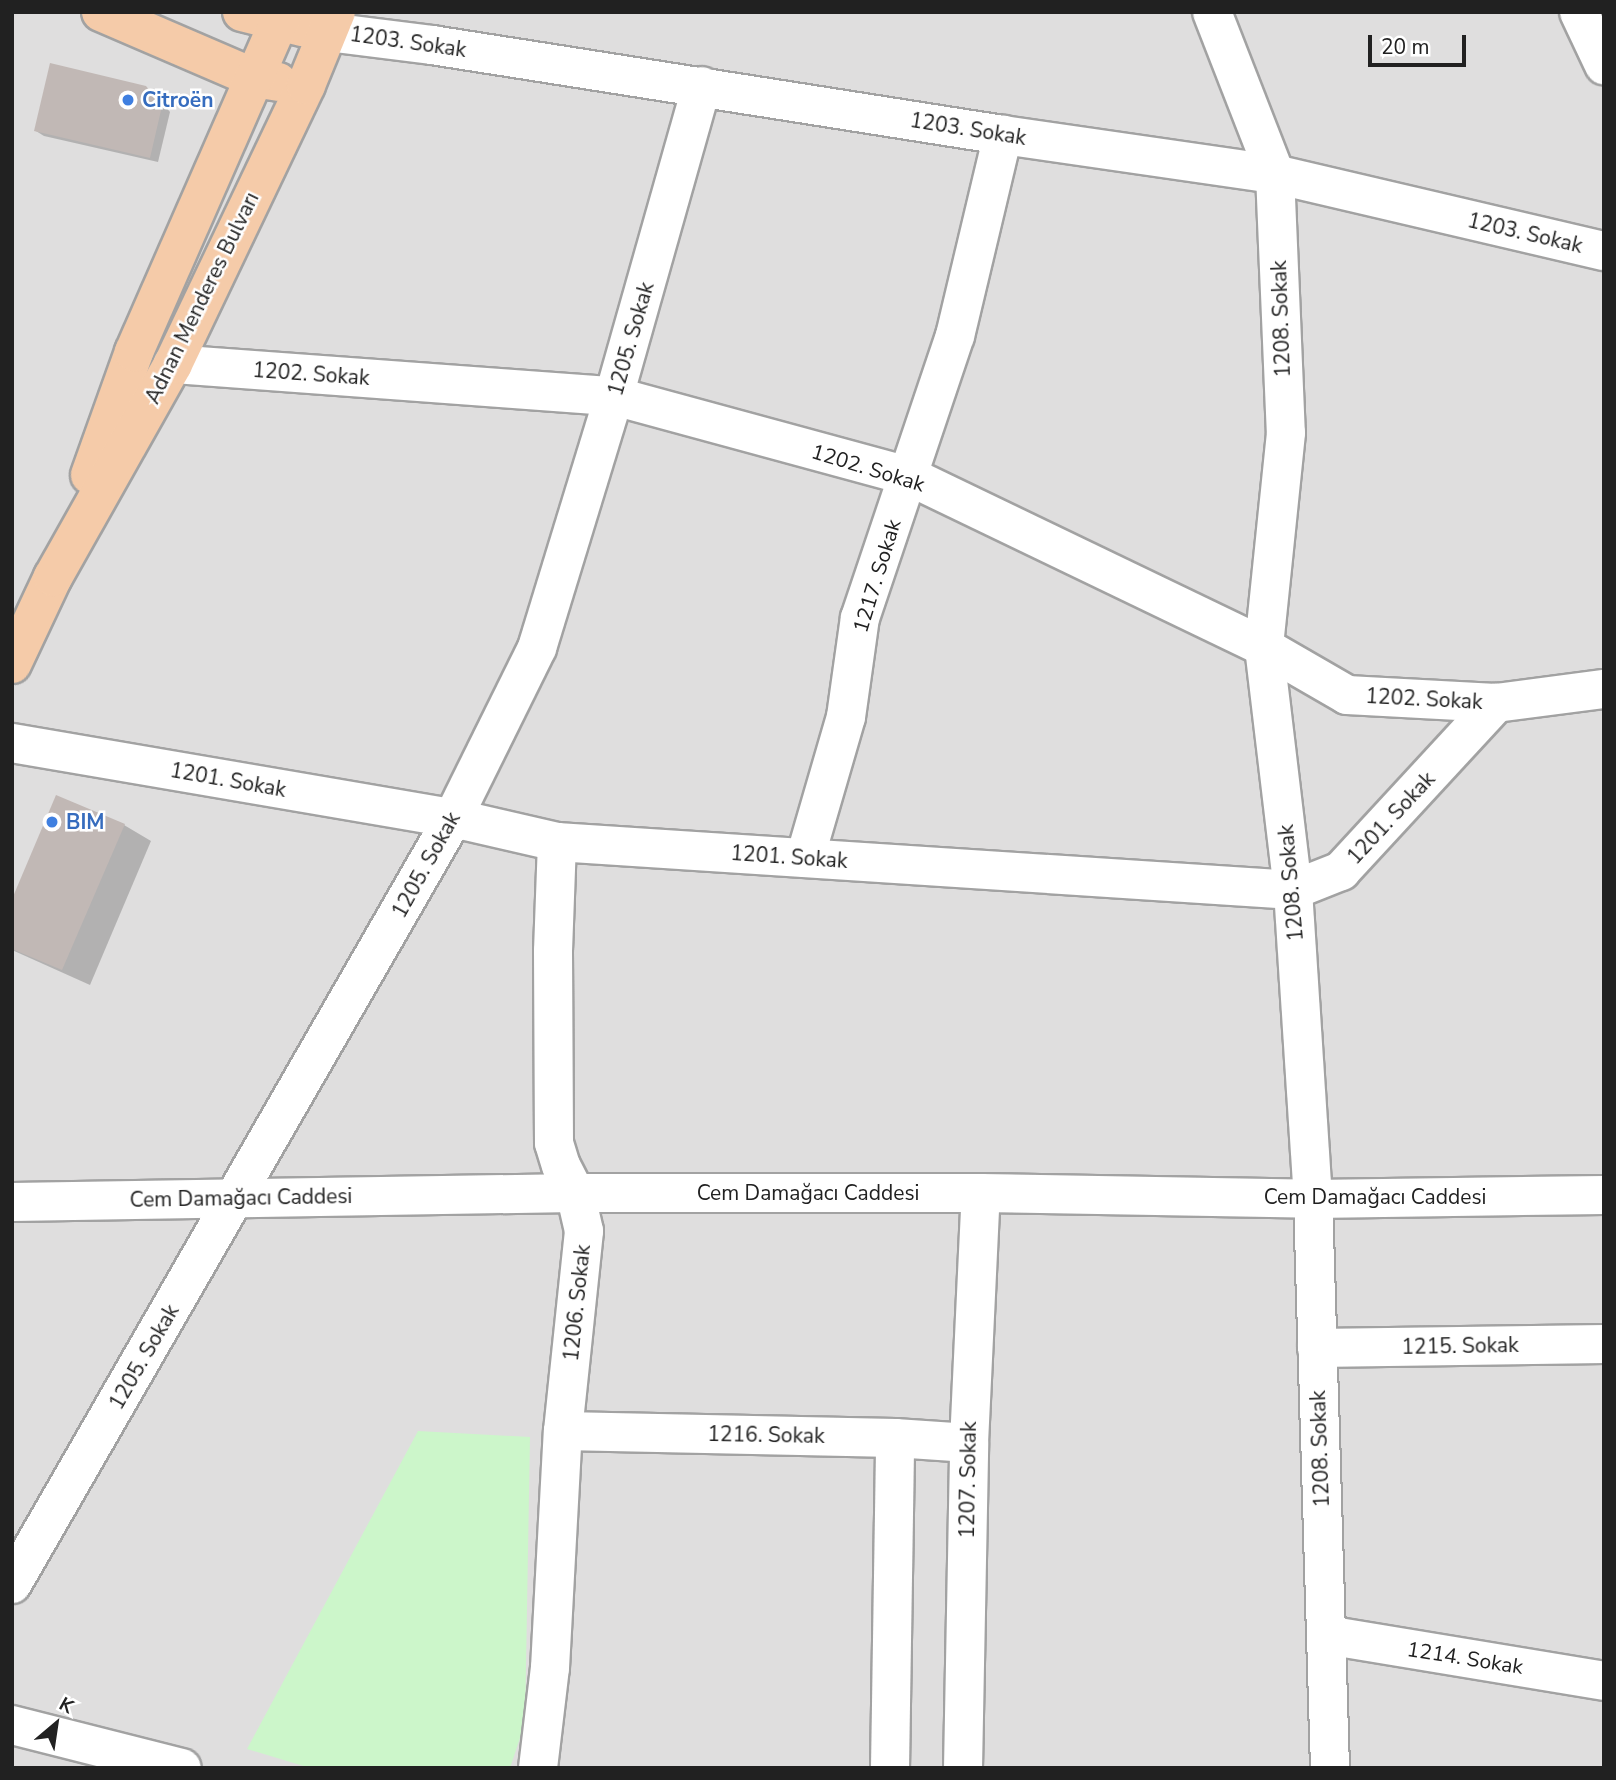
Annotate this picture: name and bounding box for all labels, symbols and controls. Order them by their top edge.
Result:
street label: 1203. Sokak [348,21,468,63]
scale bar [1371,21,1469,65]
text: 20 m [1381,33,1430,61]
place label: Citroën [142,87,214,113]
marker: Citroën [120,92,136,108]
street label: 1203. Sokak [908,107,1028,151]
street label: Adnan Menderes Bulvarı [140,188,264,408]
street label: 1203. Sokak [1465,208,1585,258]
street label: 1208. Sokak [1266,260,1296,378]
street label: 1205. Sokak [603,279,659,399]
street label: 1202. Sokak [252,357,370,391]
street label: 1202. Sokak [808,439,928,497]
street label: 1217. Sokak [848,516,906,636]
street label: 1202. Sokak [1365,683,1483,715]
street label: 1201. Sokak [168,757,288,803]
street label: 1201. Sokak [1342,767,1440,869]
street label: 1205. Sokak [387,808,465,922]
place label: BIM [66,809,105,835]
marker: BIM [44,814,60,830]
street label: 1208. Sokak [1273,824,1309,942]
street label: 1201. Sokak [730,840,848,874]
street label: Cem Damağacı Caddesi [697,1180,919,1206]
street label: Cem Damağacı Caddesi [129,1183,353,1213]
street label: Cem Damağacı Caddesi [1264,1184,1486,1210]
street label: 1206. Sokak [558,1243,596,1363]
street label: 1205. Sokak [104,1300,184,1414]
street label: 1215. Sokak [1401,1332,1519,1360]
street label: 1208. Sokak [1305,1390,1335,1508]
street label: 1216. Sokak [707,1421,825,1449]
street label: 1207. Sokak [954,1421,982,1539]
street label: 1214. Sokak [1405,1636,1525,1680]
north arrow [21,1689,91,1759]
text: K [54,1691,78,1720]

